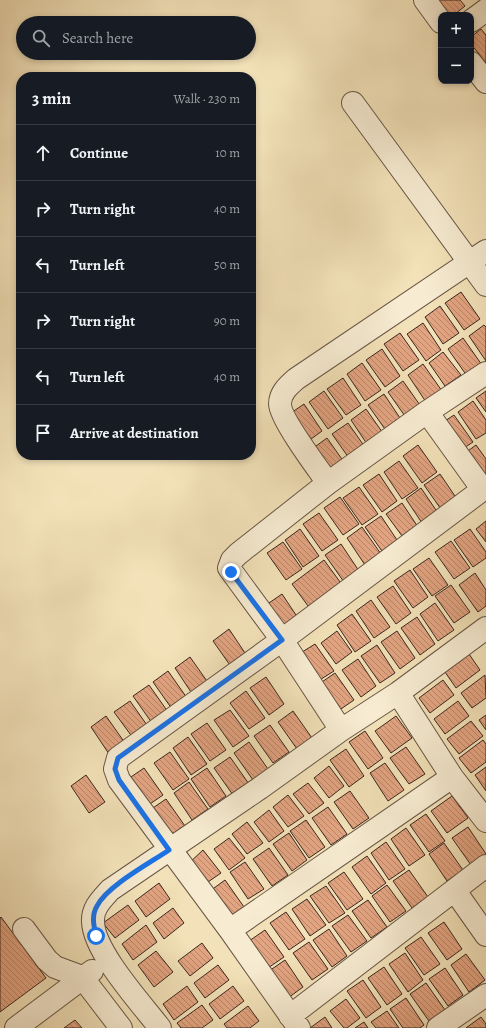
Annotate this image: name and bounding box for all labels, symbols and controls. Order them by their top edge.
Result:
map controls [438,12,474,84]
button: + [438,12,474,48]
search box [16,16,256,60]
icon: search [30,27,52,49]
text: Search here [62,28,133,48]
button: − [438,48,474,84]
text: 3 min [32,87,71,110]
text: Walk · 230 m [174,90,240,107]
icon: ahead [32,142,54,164]
text: Continue [70,143,128,163]
text: 10 m [215,144,240,161]
icon: right [32,198,54,220]
text: Turn right [70,199,135,219]
text: 40 m [214,200,240,217]
icon: left [32,254,54,276]
text: Turn left [70,255,125,275]
text: 50 m [214,256,240,273]
icon: right [32,310,54,332]
text: Turn right [70,311,135,331]
text: 90 m [214,312,240,329]
icon: left [32,366,54,388]
text: Turn left [70,367,125,387]
text: 40 m [214,368,240,385]
icon: arrive [32,422,54,444]
text: Arrive at destination [70,423,199,443]
route end [222,563,240,581]
route start [87,927,105,945]

